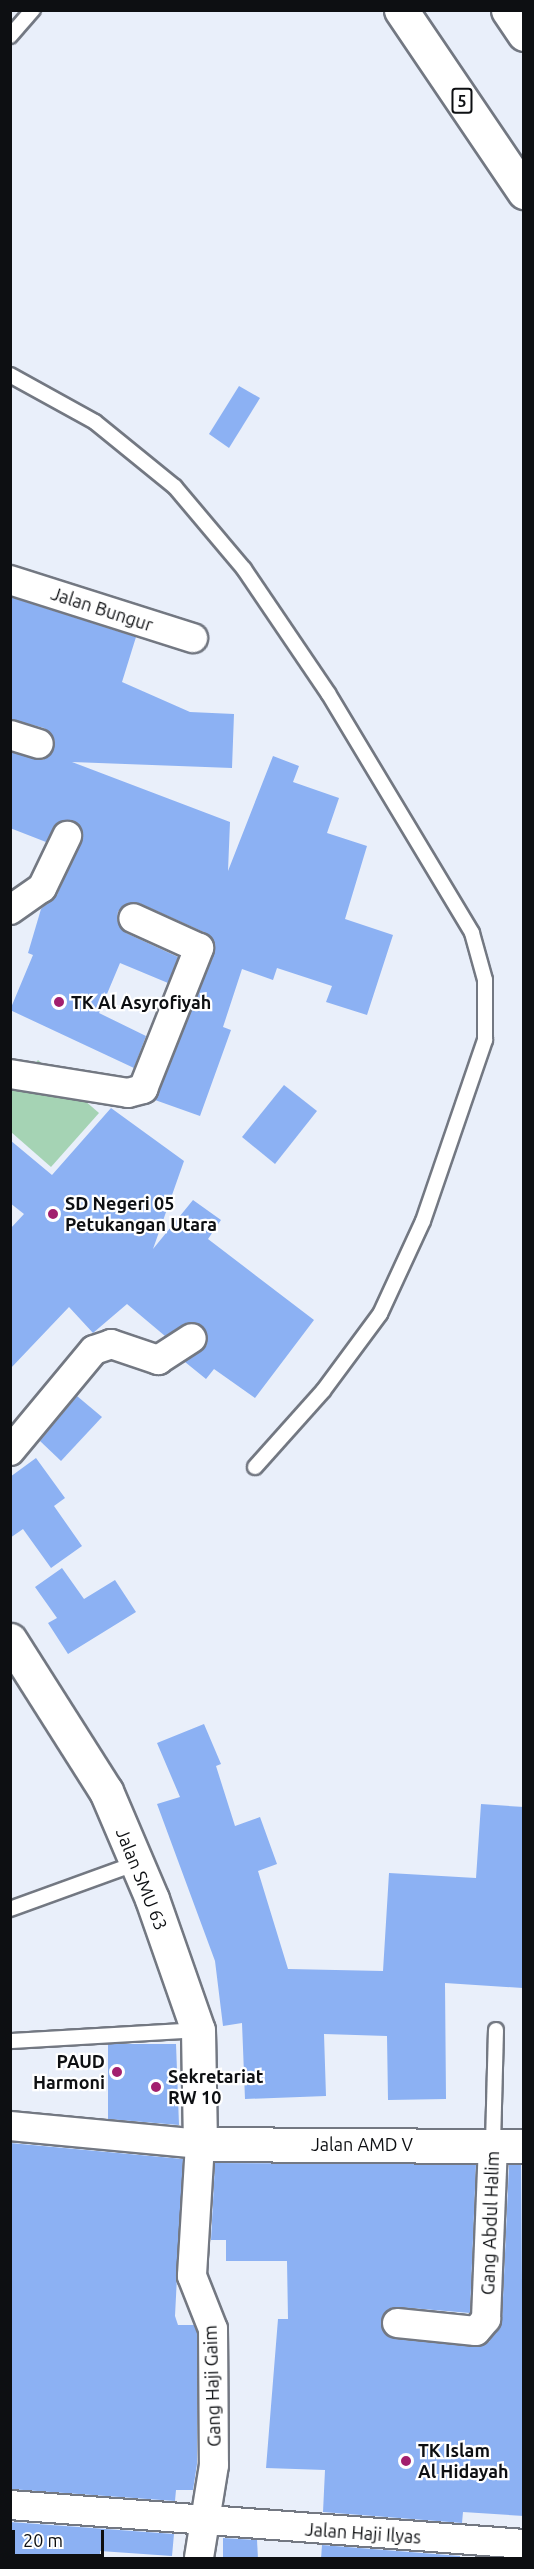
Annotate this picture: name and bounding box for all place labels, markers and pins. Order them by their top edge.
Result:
place label: TK Al Asyrofiyah [71,991,211,1013]
marker: TK Al Asyrofiyah [52,995,66,1009]
place label: SD Negeri 05 Petukangan Utara [65,1193,217,1236]
marker: SD Negeri 05 Petukangan Utara [46,1207,60,1221]
place label: PAUD Harmoni [33,2051,105,2094]
marker: PAUD Harmoni [110,2065,124,2079]
place label: Sekretariat RW 10 [168,2066,264,2108]
marker: Sekretariat RW 10 [149,2080,163,2094]
place label: TK Islam Al Hidayah [418,2440,509,2482]
marker: TK Islam Al Hidayah [399,2454,413,2468]

